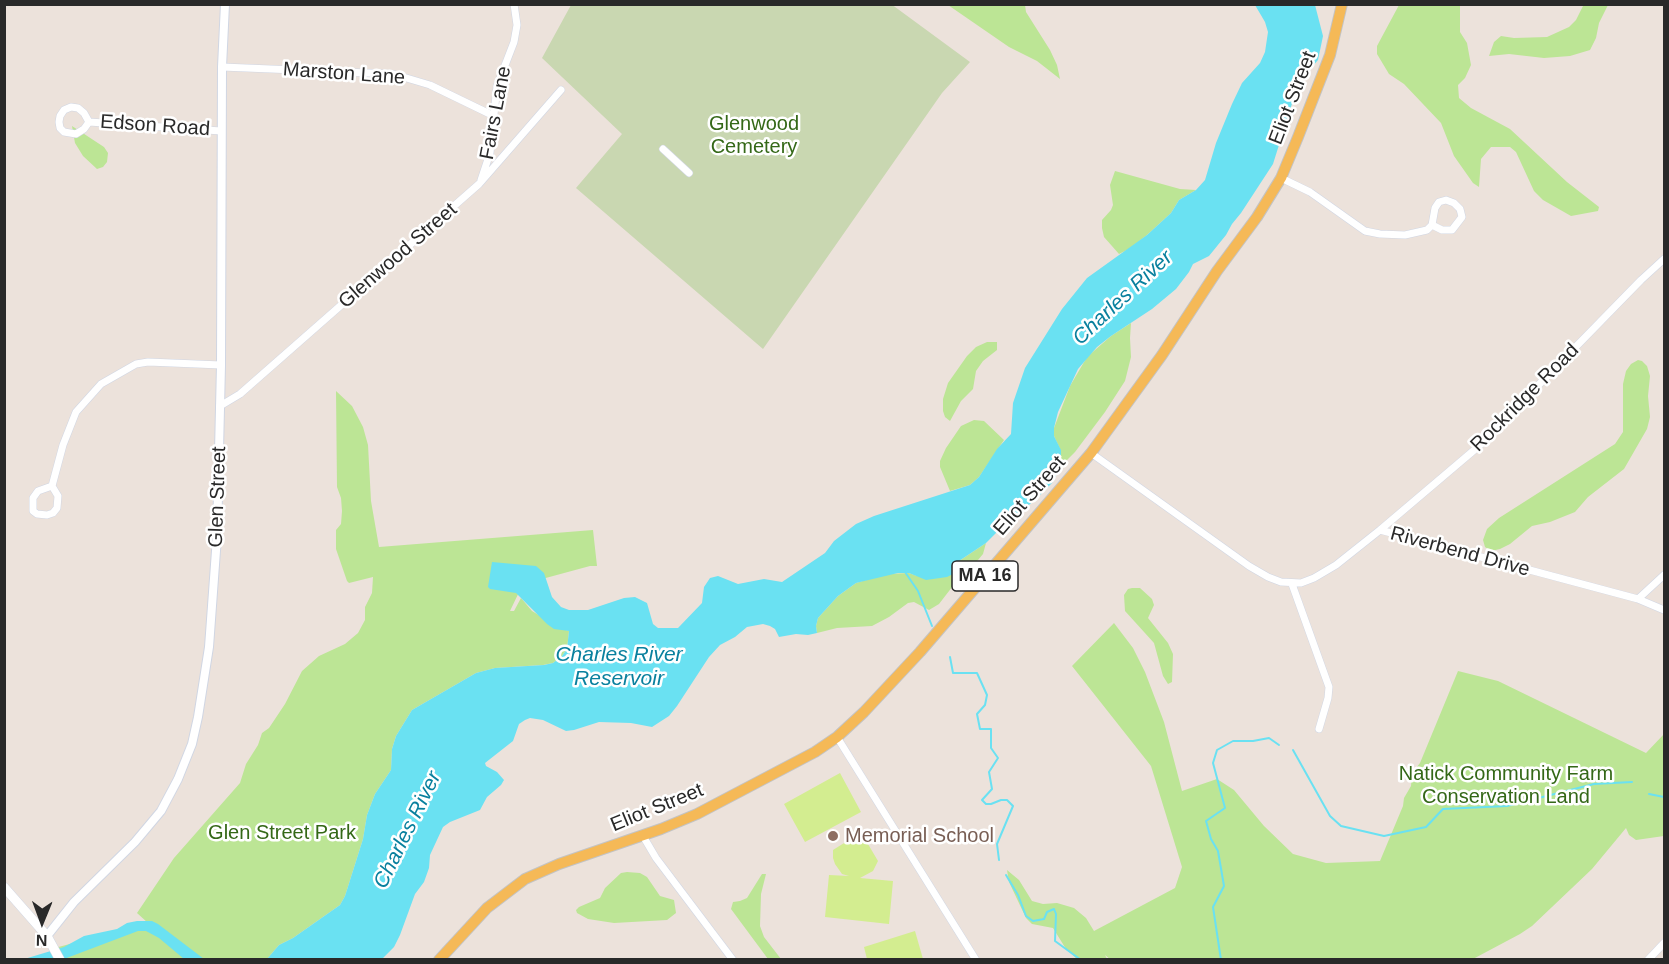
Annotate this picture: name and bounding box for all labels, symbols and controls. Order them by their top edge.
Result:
street label: Eliot Street [1264,48,1322,148]
street label: Marston Lane [282,58,406,90]
street label: Fairs Lane [475,64,517,162]
street label: Edson Road [99,110,211,142]
park label: Glenwood Cemetery [709,112,799,159]
street label: Glenwood Street [334,198,462,314]
water label: Charles River [1068,245,1178,351]
street label: Rockridge Road [1466,339,1584,457]
street label: Glen Street [204,446,232,548]
street label: Eliot Street [989,451,1071,541]
street label: Riverbend Drive [1388,522,1532,582]
road number: MA 16 [952,561,1018,591]
water label: Charles River Reservoir [555,642,683,692]
park label: Natick Community Farm Conservation Land [1399,762,1613,809]
water label: Charles River [369,767,447,893]
street label: Eliot Street [607,779,707,837]
park label: Glen Street Park [208,821,356,845]
place label: Memorial School [845,824,994,848]
marker: Memorial School [826,829,840,843]
north arrow [12,892,72,952]
text: N [36,932,48,949]

